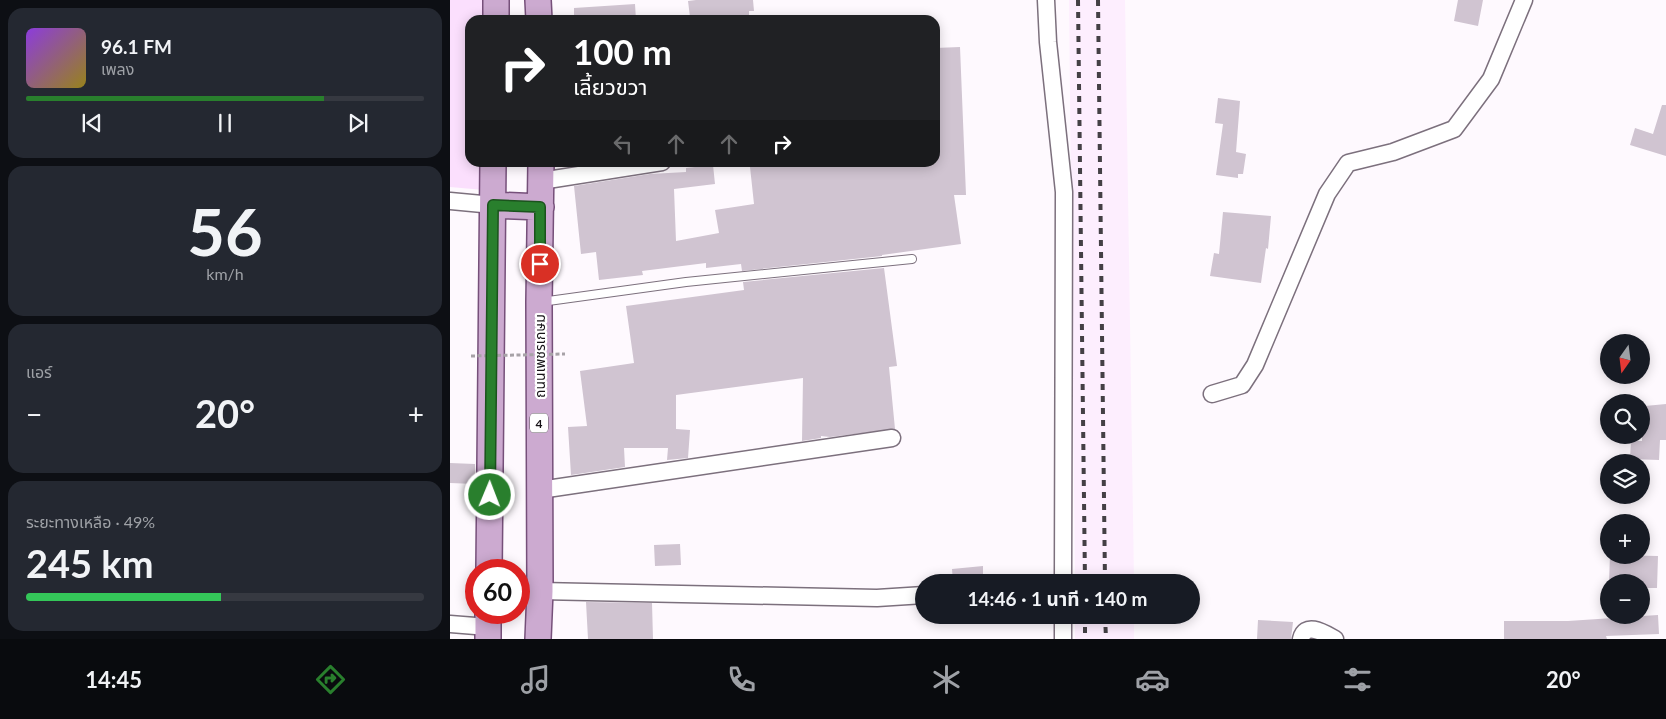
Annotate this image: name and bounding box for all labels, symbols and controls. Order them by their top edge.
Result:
text: 100 m [573,30,672,72]
text: 96.1 FM [101,35,172,58]
icon: right [490,35,555,100]
text: เพลง [101,59,134,78]
text: เลี้ยวขวา [573,73,648,100]
icon: previous [78,109,106,137]
icon: pause [211,109,239,137]
icon: next [344,109,372,137]
icon: left [609,130,637,158]
icon: ahead [662,130,690,158]
icon: ahead [715,130,743,158]
icon: right [768,130,796,158]
text: 56 [187,192,263,270]
pin [519,243,561,285]
icon: arrive [526,250,554,278]
text: km/h [206,264,244,283]
street label: ถนนเพชรเกษม [531,314,548,398]
north arrow [1600,334,1650,384]
map controls [1600,334,1650,624]
text: แอร์ [26,362,52,381]
text: 20° [195,390,255,436]
button: search [1600,394,1650,444]
text: − [26,397,42,431]
text: + [408,397,424,431]
road number: 4 [530,413,548,432]
button: layers [1600,454,1650,504]
position arrow [463,468,515,520]
text: ระยะทางเหลือ · 49% [26,512,155,531]
button: + [1600,514,1650,564]
text: 245 km [26,540,154,586]
speed limit sign: 60 [465,559,530,624]
button: − [1600,574,1650,624]
text: 14:46 · 1 นาที · 140 m [968,587,1147,610]
icon: directions [313,662,348,697]
icon: music [518,662,553,697]
icon: phone [724,662,759,697]
icon: climate [929,662,964,697]
icon: car [1135,662,1170,697]
icon: filters [1340,662,1375,697]
text: 14:45 [85,666,142,693]
text: 20° [1546,666,1581,693]

